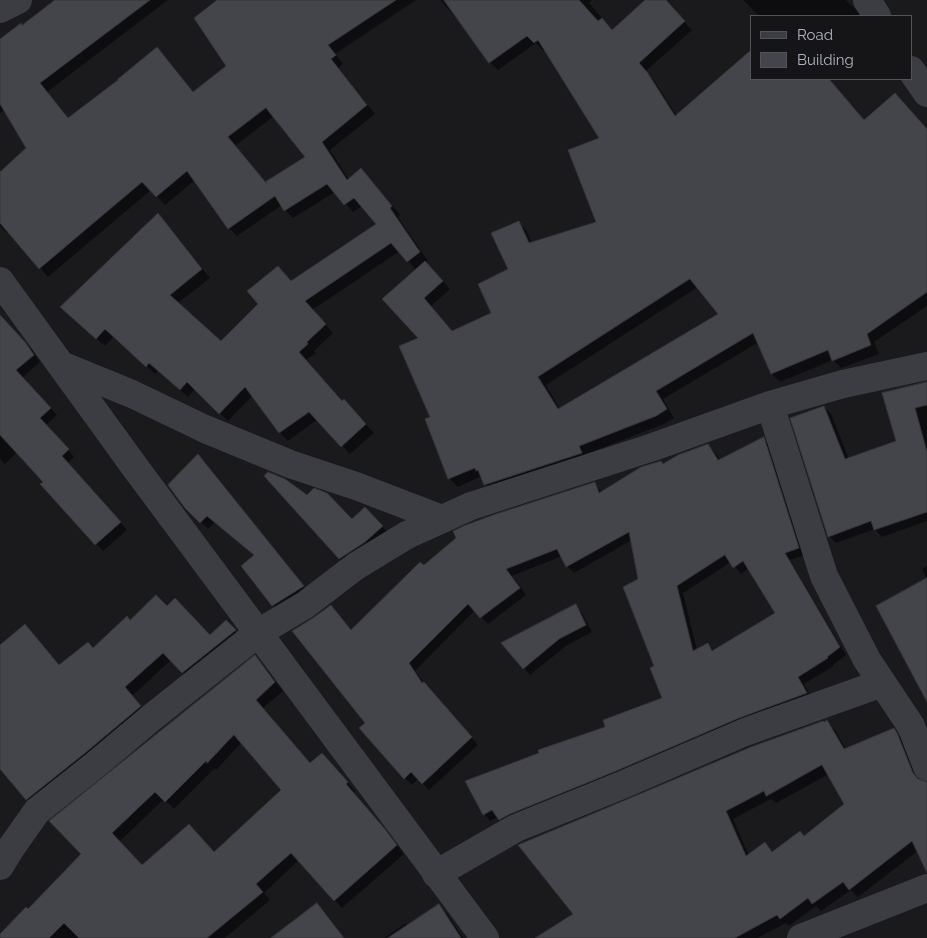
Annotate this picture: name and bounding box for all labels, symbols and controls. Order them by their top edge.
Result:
legend [750,15,912,80]
text: Road [797,26,833,44]
text: Building [797,51,854,69]

